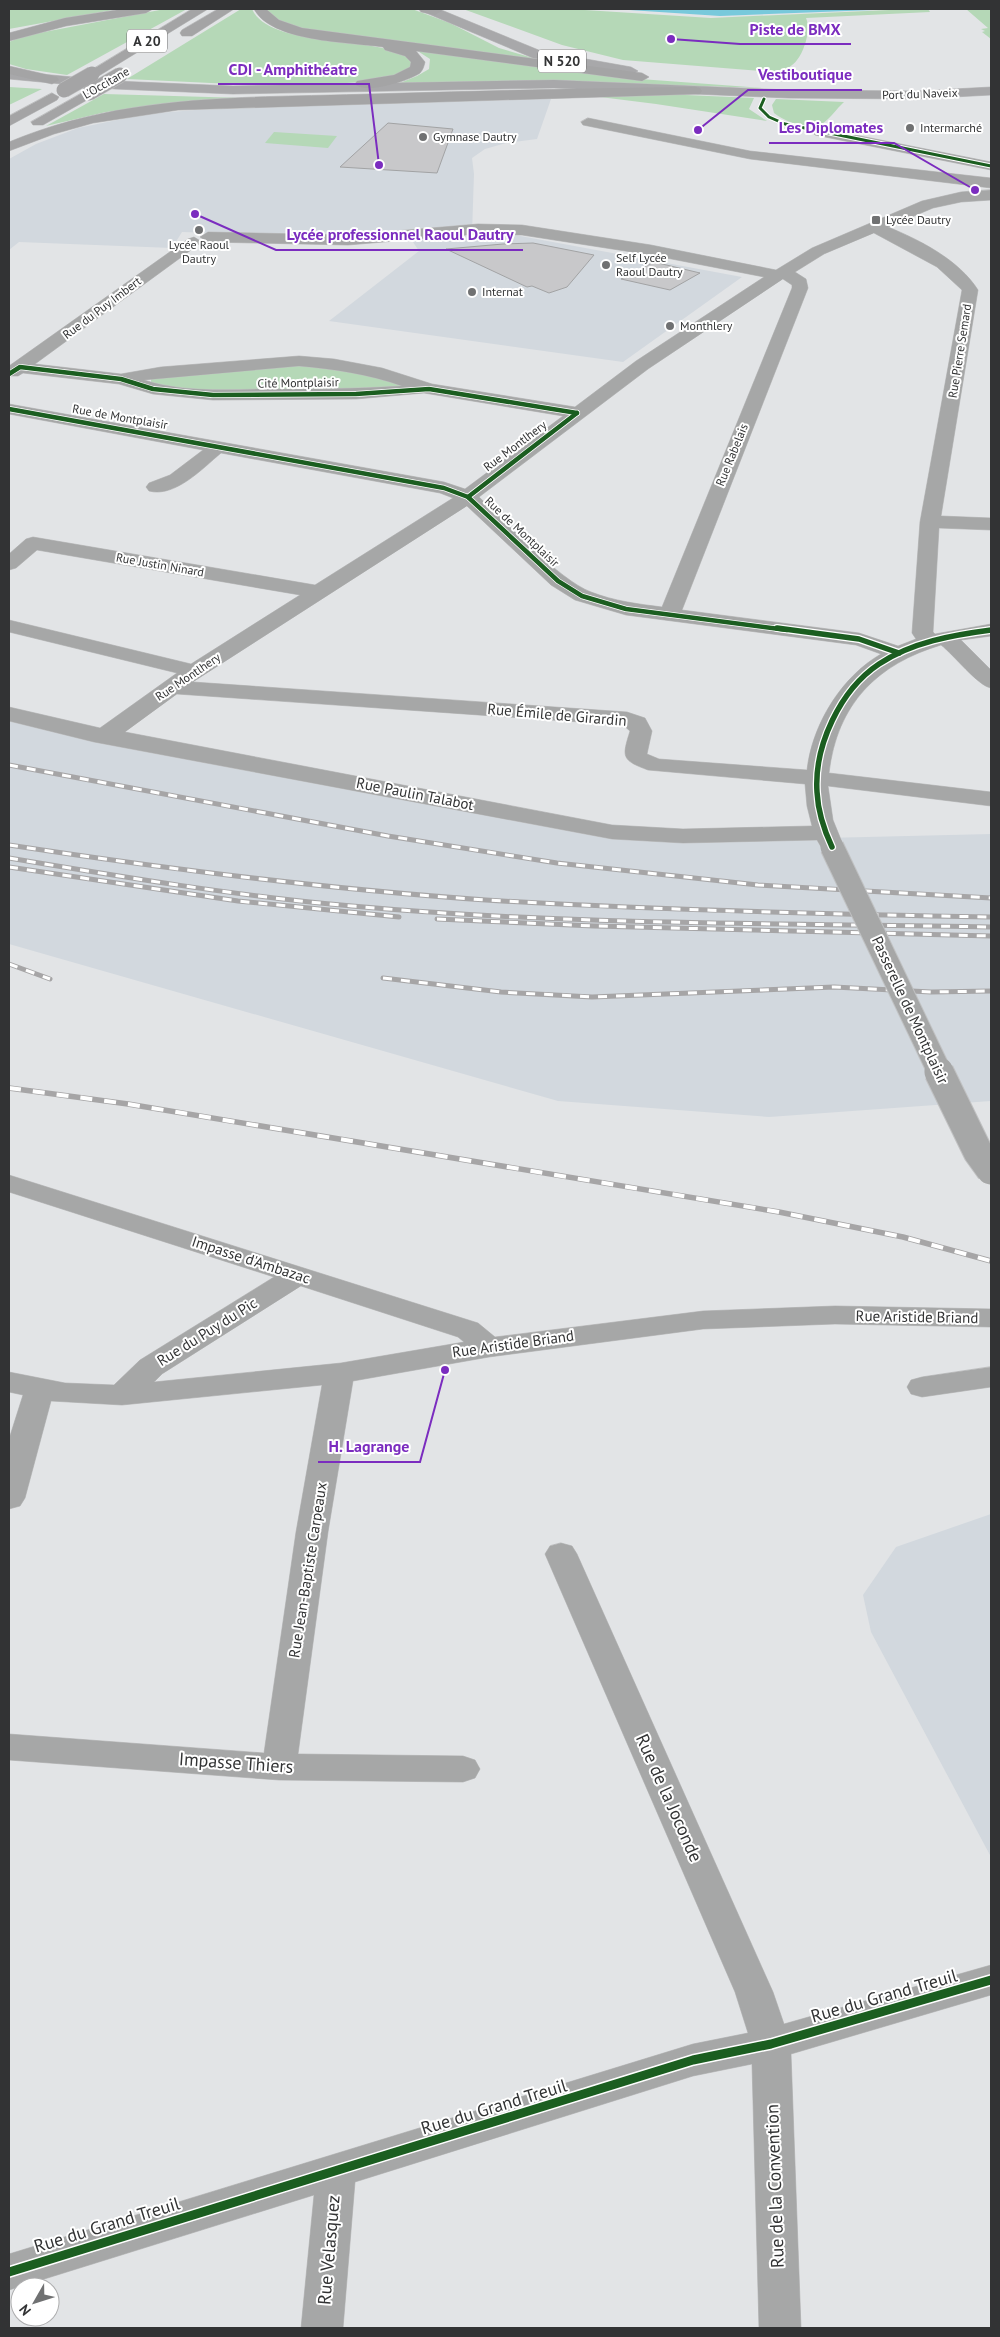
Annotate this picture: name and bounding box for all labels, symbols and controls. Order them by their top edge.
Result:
callout: Piste de BMX [740,13,851,44]
text: Piste de BMX [749,19,841,39]
road number: A 20 [127,29,167,52]
road number: N 520 [538,49,586,72]
callout: CDI - Amphithéatre [218,53,369,84]
text: CDI - Amphithéatre [228,59,358,79]
callout: Vestiboutique [748,59,862,90]
street label: L'Occitane [80,63,132,102]
text: Vestiboutique [757,64,852,84]
street label: Port du Naveix [882,85,958,102]
callout: Les Diplomates [769,112,894,143]
text: Les Diplomates [779,117,883,137]
place label: Intermarché [920,120,982,135]
marker: Intermarché [904,122,916,134]
place label: Gymnase Dautry [433,129,517,144]
marker: Gymnase Dautry [417,131,429,143]
place label: Lycée Dautry [886,212,951,227]
marker: Lycée Dautry [870,214,882,226]
callout: Lycée professionnel Raoul Dautry [276,219,523,250]
marker: Lycée Raoul Dautry [193,224,205,236]
text: Lycée professionnel Raoul Dautry [286,224,514,244]
place label: Lycée Raoul Dautry [169,237,230,266]
place label: Self Lycée Raoul Dautry [616,250,683,279]
marker: Self Lycée Raoul Dautry [600,259,612,271]
street label: Rue du Puy Imbert [60,273,144,342]
place label: Internat [482,284,523,299]
marker: Internat [466,286,478,298]
street label: Rue Pierre Semard [945,303,974,399]
place label: Monthlery [680,318,733,333]
marker: Monthlery [664,320,676,332]
street label: Cité Montplaisir [257,374,339,391]
street label: Rue de Montplaisir [71,401,169,432]
street label: Rue Montlhery [480,417,550,474]
street label: Rue Rabelais [712,421,751,488]
street label: Rue de Montplaisir [482,493,563,570]
street label: Rue Justin Ninard [115,549,205,580]
street label: Rue Montlhery [152,649,223,704]
street label: Rue Émile de Girardin [487,699,627,730]
street label: Rue Paulin Talabot [355,773,475,814]
street label: Passerelle de Montplaisir [868,933,953,1087]
street label: Impasse d'Ambazac [190,1231,313,1288]
street label: Rue du Puy du Pic [153,1293,260,1370]
street label: Rue Aristide Briand [856,1306,978,1327]
street label: Rue Aristide Briand [451,1326,575,1361]
callout: H. Lagrange [318,1431,420,1462]
text: H. Lagrange [328,1436,410,1456]
street label: Rue Jean-Baptiste Carpeaux [284,1480,331,1659]
street label: Rue de la Joconde [631,1730,708,1865]
street label: Impasse Thiers [178,1747,294,1778]
street label: Rue du Grand Treuil [808,1963,960,2027]
street label: Rue du Grand Treuil [418,2073,570,2140]
street label: Rue de la Convention [760,2104,789,2268]
street label: Rue du Grand Treuil [31,2191,183,2258]
street label: Rue Velasquez [312,2194,345,2306]
north arrow [10,2277,60,2327]
text: N [15,2301,35,2319]

